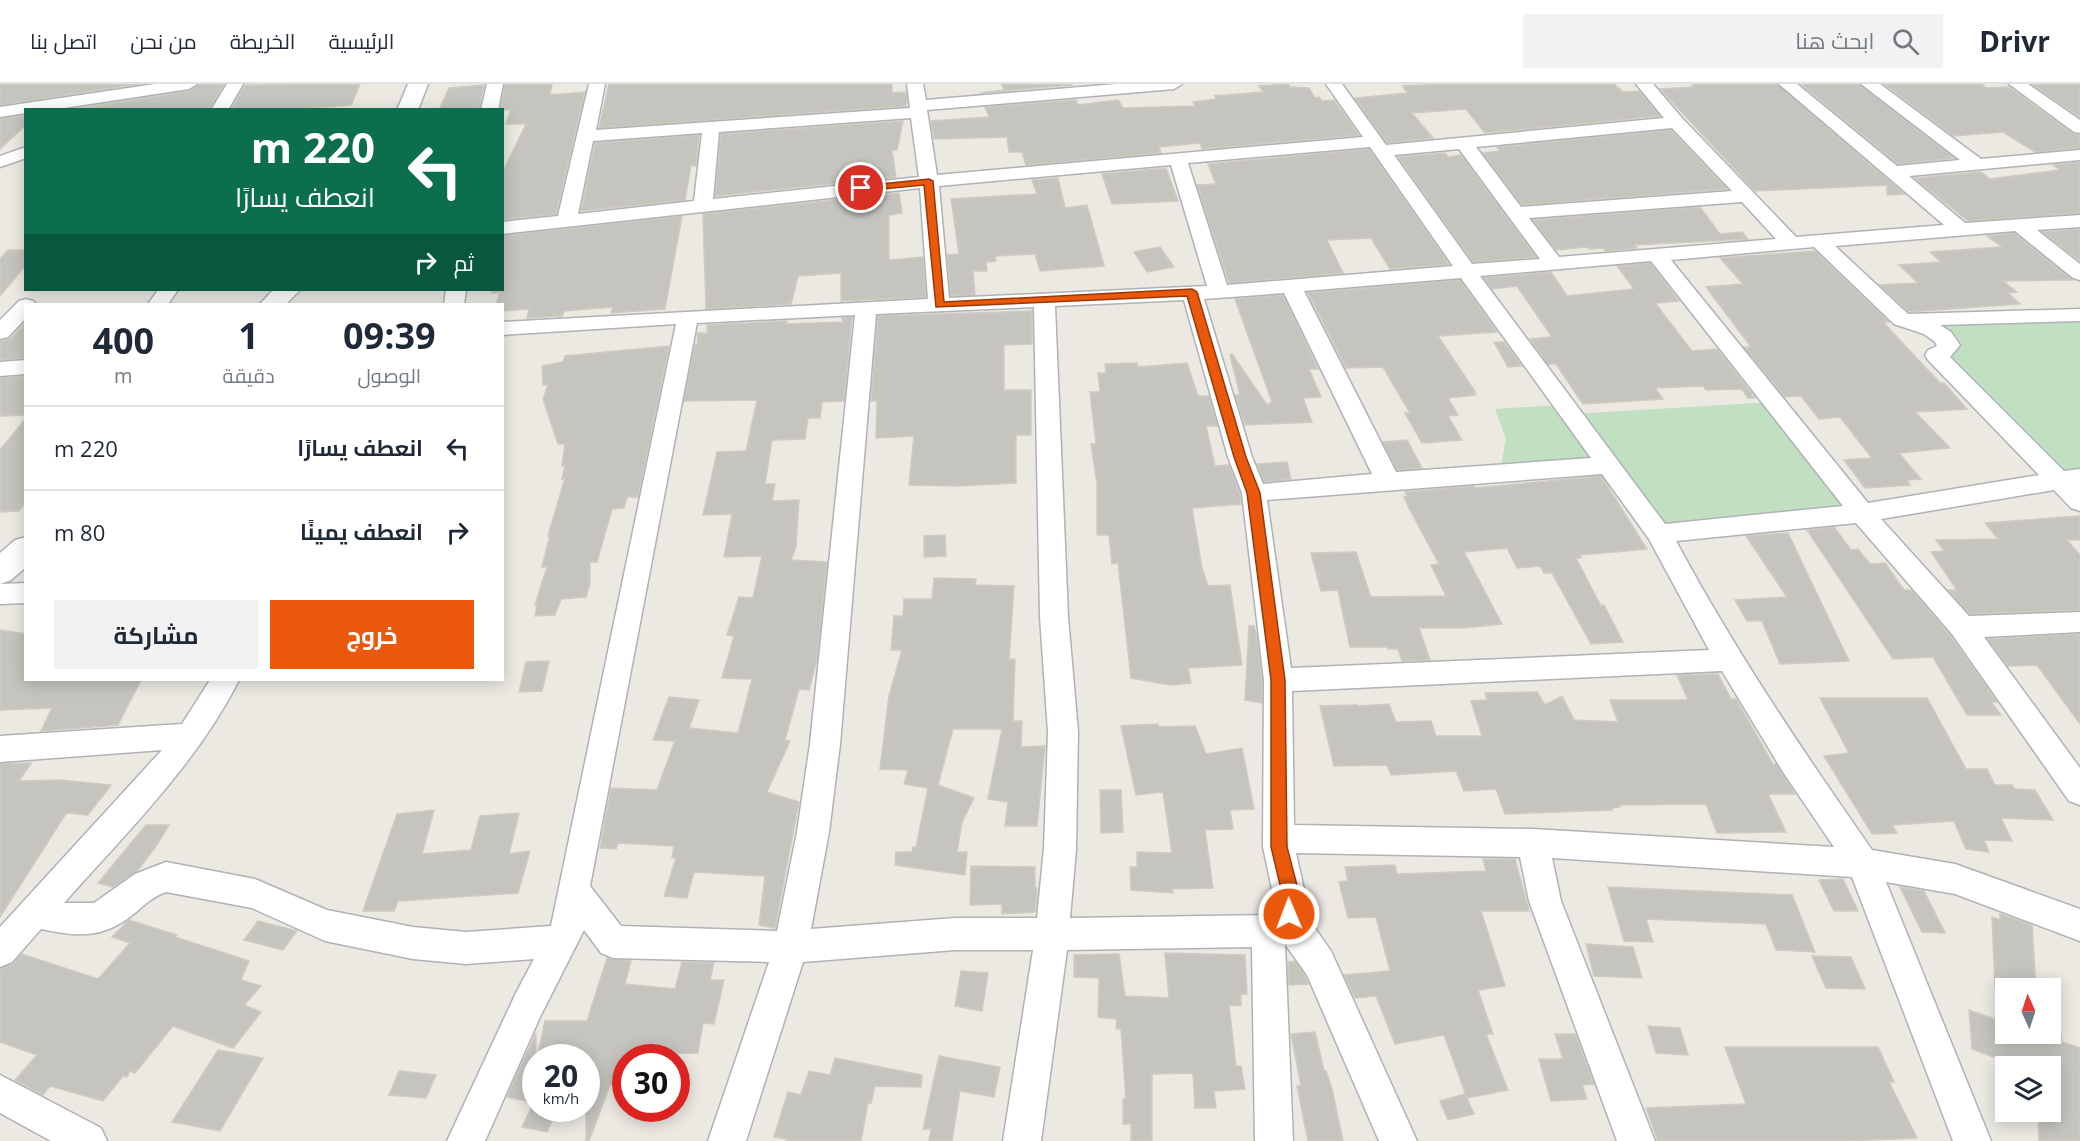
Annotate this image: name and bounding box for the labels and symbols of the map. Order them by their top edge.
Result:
pin [835,162,886,213]
position arrow [1257,882,1321,946]
north arrow [1995,978,2061,1044]
speed limit sign: 30 [612,1044,690,1122]

